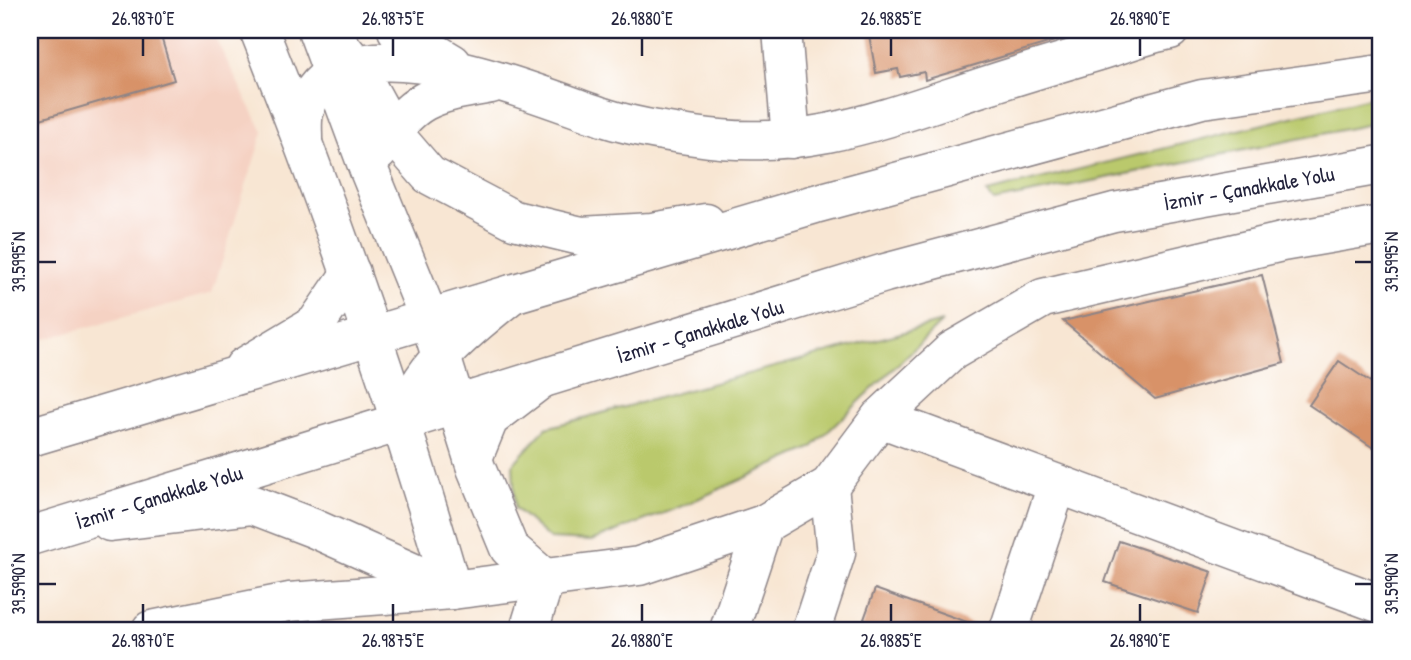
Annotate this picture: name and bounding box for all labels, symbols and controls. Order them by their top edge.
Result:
text: 26.9870°E [112,6,175,31]
text: 26.9875°E [362,6,424,31]
text: 26.9880°E [611,6,673,31]
text: 26.9885°E [860,6,922,31]
text: 26.9890°E [1110,6,1170,31]
street label: İzmir - Çanakkale Yolu [1161,159,1337,217]
text: 39.5995°N [6,232,31,292]
text: 39.5995°N [1379,232,1404,292]
street label: İzmir - Çanakkale Yolu [613,292,787,370]
street label: İzmir - Çanakkale Yolu [72,458,246,536]
text: 39.5990°N [6,553,31,615]
text: 39.5990°N [1379,553,1404,615]
text: 26.9870°E [112,628,175,653]
text: 26.9875°E [362,628,424,653]
text: 26.9880°E [611,628,673,653]
text: 26.9885°E [860,628,922,653]
text: 26.9890°E [1110,628,1170,653]

